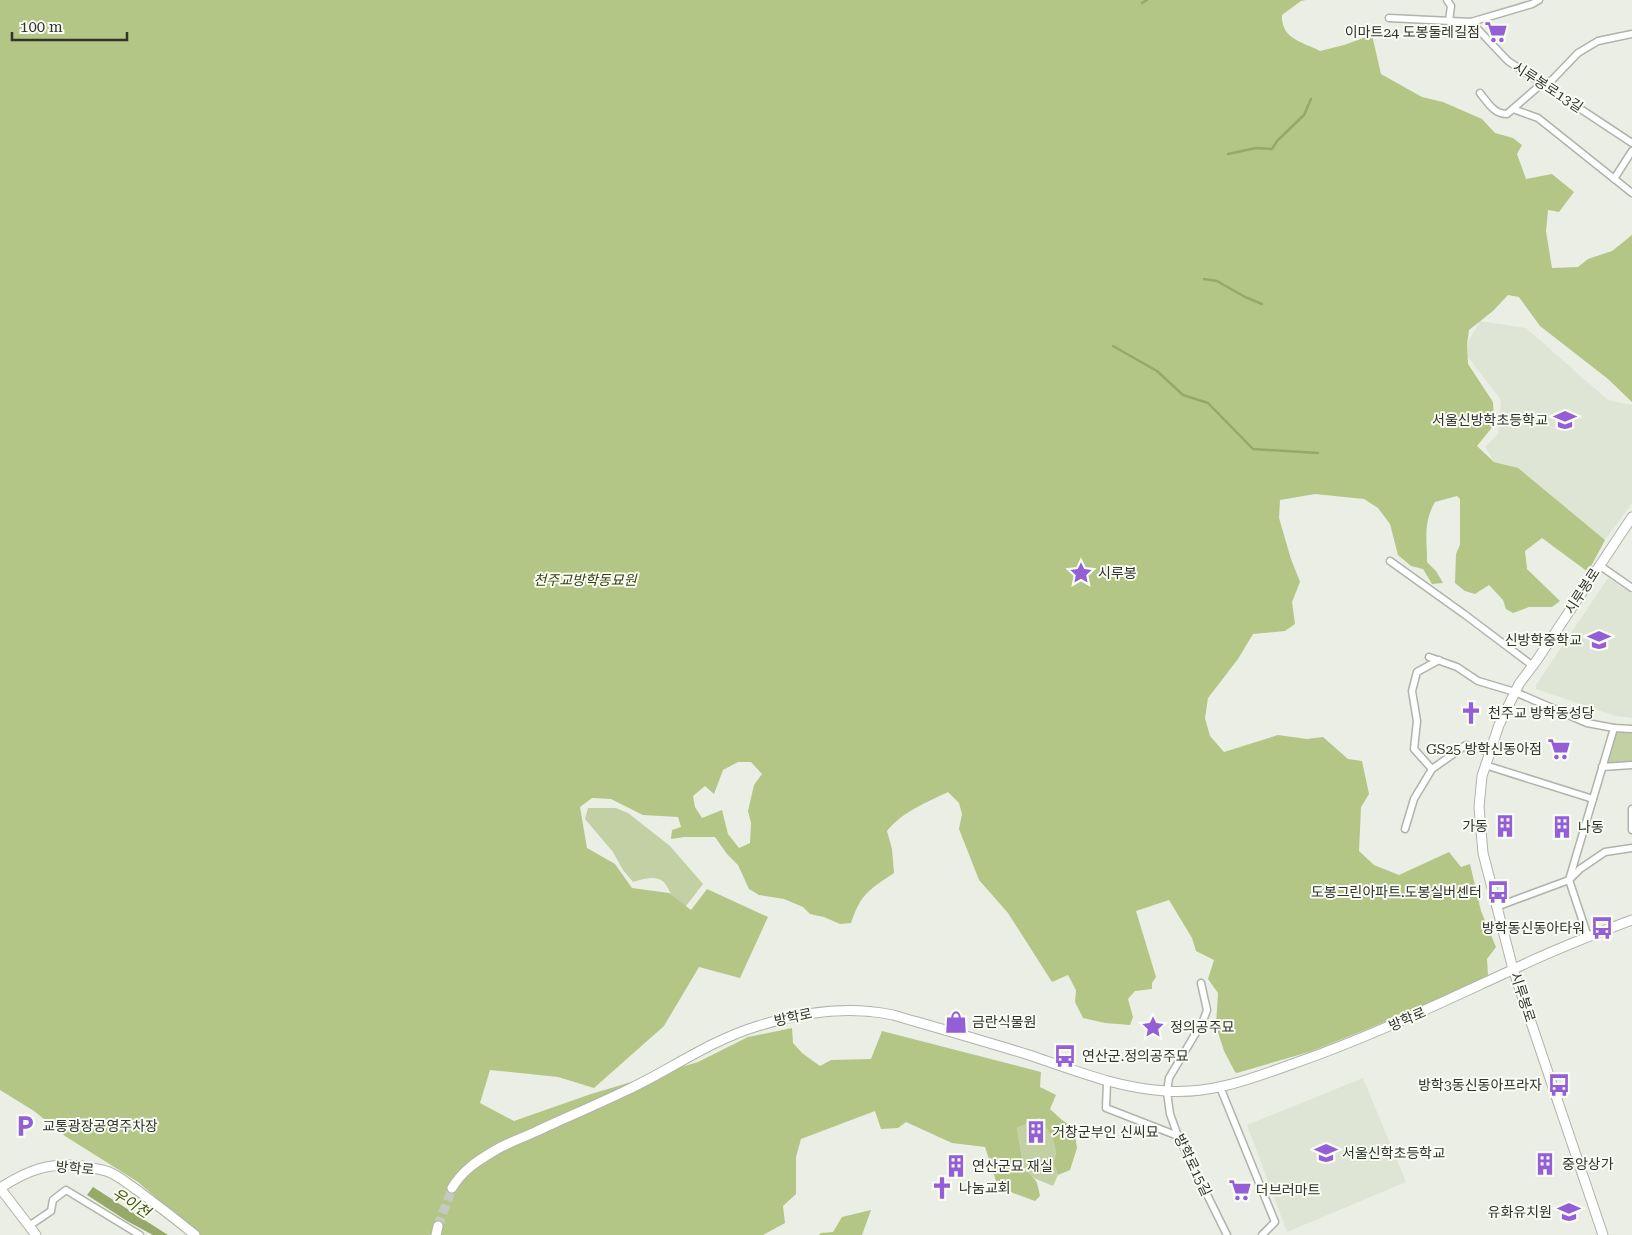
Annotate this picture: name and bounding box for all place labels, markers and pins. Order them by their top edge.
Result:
supermarket icon: 이마트24 도봉둘레길점 [1483,19,1509,45]
place label: 이마트24 도봉둘레길점 [1345,24,1480,40]
school or university icon: 서울신방학초등학교 [1552,407,1578,433]
place label: 서울신방학초등학교 [1432,412,1548,428]
place icon: 시루봉 [1068,560,1094,586]
place label: 시루봉 [1098,565,1137,581]
school or university icon: 신방학중학교 [1586,627,1612,653]
place label: 신방학중학교 [1505,632,1582,648]
church icon: 천주교 방학동성당 [1458,700,1484,726]
place label: 천주교 방학동성당 [1488,705,1595,721]
supermarket icon: GS25 방학신동아점 [1546,736,1572,762]
place label: GS25 방학신동아점 [1426,741,1542,757]
building icon: 가동 [1492,813,1518,839]
building icon: 나동 [1549,814,1575,840]
place label: 가동 [1462,818,1488,834]
place label: 나동 [1578,819,1604,835]
bus stop icon: 도봉그린아파트.도봉실버센터 [1485,879,1511,905]
place label: 도봉그린아파트.도봉실버센터 [1311,884,1482,900]
bus stop icon: 방학동신동아타워 [1589,915,1615,941]
place label: 방학동신동아타워 [1482,920,1585,936]
shop icon: 금란식물원 [943,1009,969,1035]
place label: 금란식물원 [972,1014,1036,1030]
place icon: 정의공주묘 [1140,1014,1166,1040]
place label: 정의공주묘 [1170,1019,1235,1035]
bus stop icon: 연산군.정의공주묘 [1052,1043,1078,1069]
place label: 연산군.정의공주묘 [1082,1048,1189,1064]
bus stop icon: 방학3동신동아프라자 [1546,1072,1572,1098]
place label: 방학3동신동아프라자 [1418,1077,1542,1093]
parking icon: 교통광장공영주차장 [12,1113,38,1139]
place label: 교통광장공영주차장 [42,1118,158,1134]
building icon: 거창군부인 신씨묘 [1023,1119,1049,1145]
place label: 거창군부인 신씨묘 [1052,1124,1159,1140]
school or university icon: 서울신학초등학교 [1313,1140,1339,1166]
place label: 서울신학초등학교 [1342,1145,1445,1161]
building icon: 중앙상가 [1532,1151,1558,1177]
building icon: 연산군묘 재실 [943,1153,969,1179]
place label: 중앙상가 [1562,1156,1614,1172]
place label: 연산군묘 재실 [972,1158,1053,1174]
church icon: 나눔교회 [929,1175,955,1201]
supermarket icon: 더브러마트 [1227,1177,1253,1203]
place label: 나눔교회 [959,1180,1011,1196]
place label: 더브러마트 [1256,1182,1321,1198]
school or university icon: 유화유치원 [1556,1199,1582,1225]
place label: 유화유치원 [1488,1204,1552,1220]

